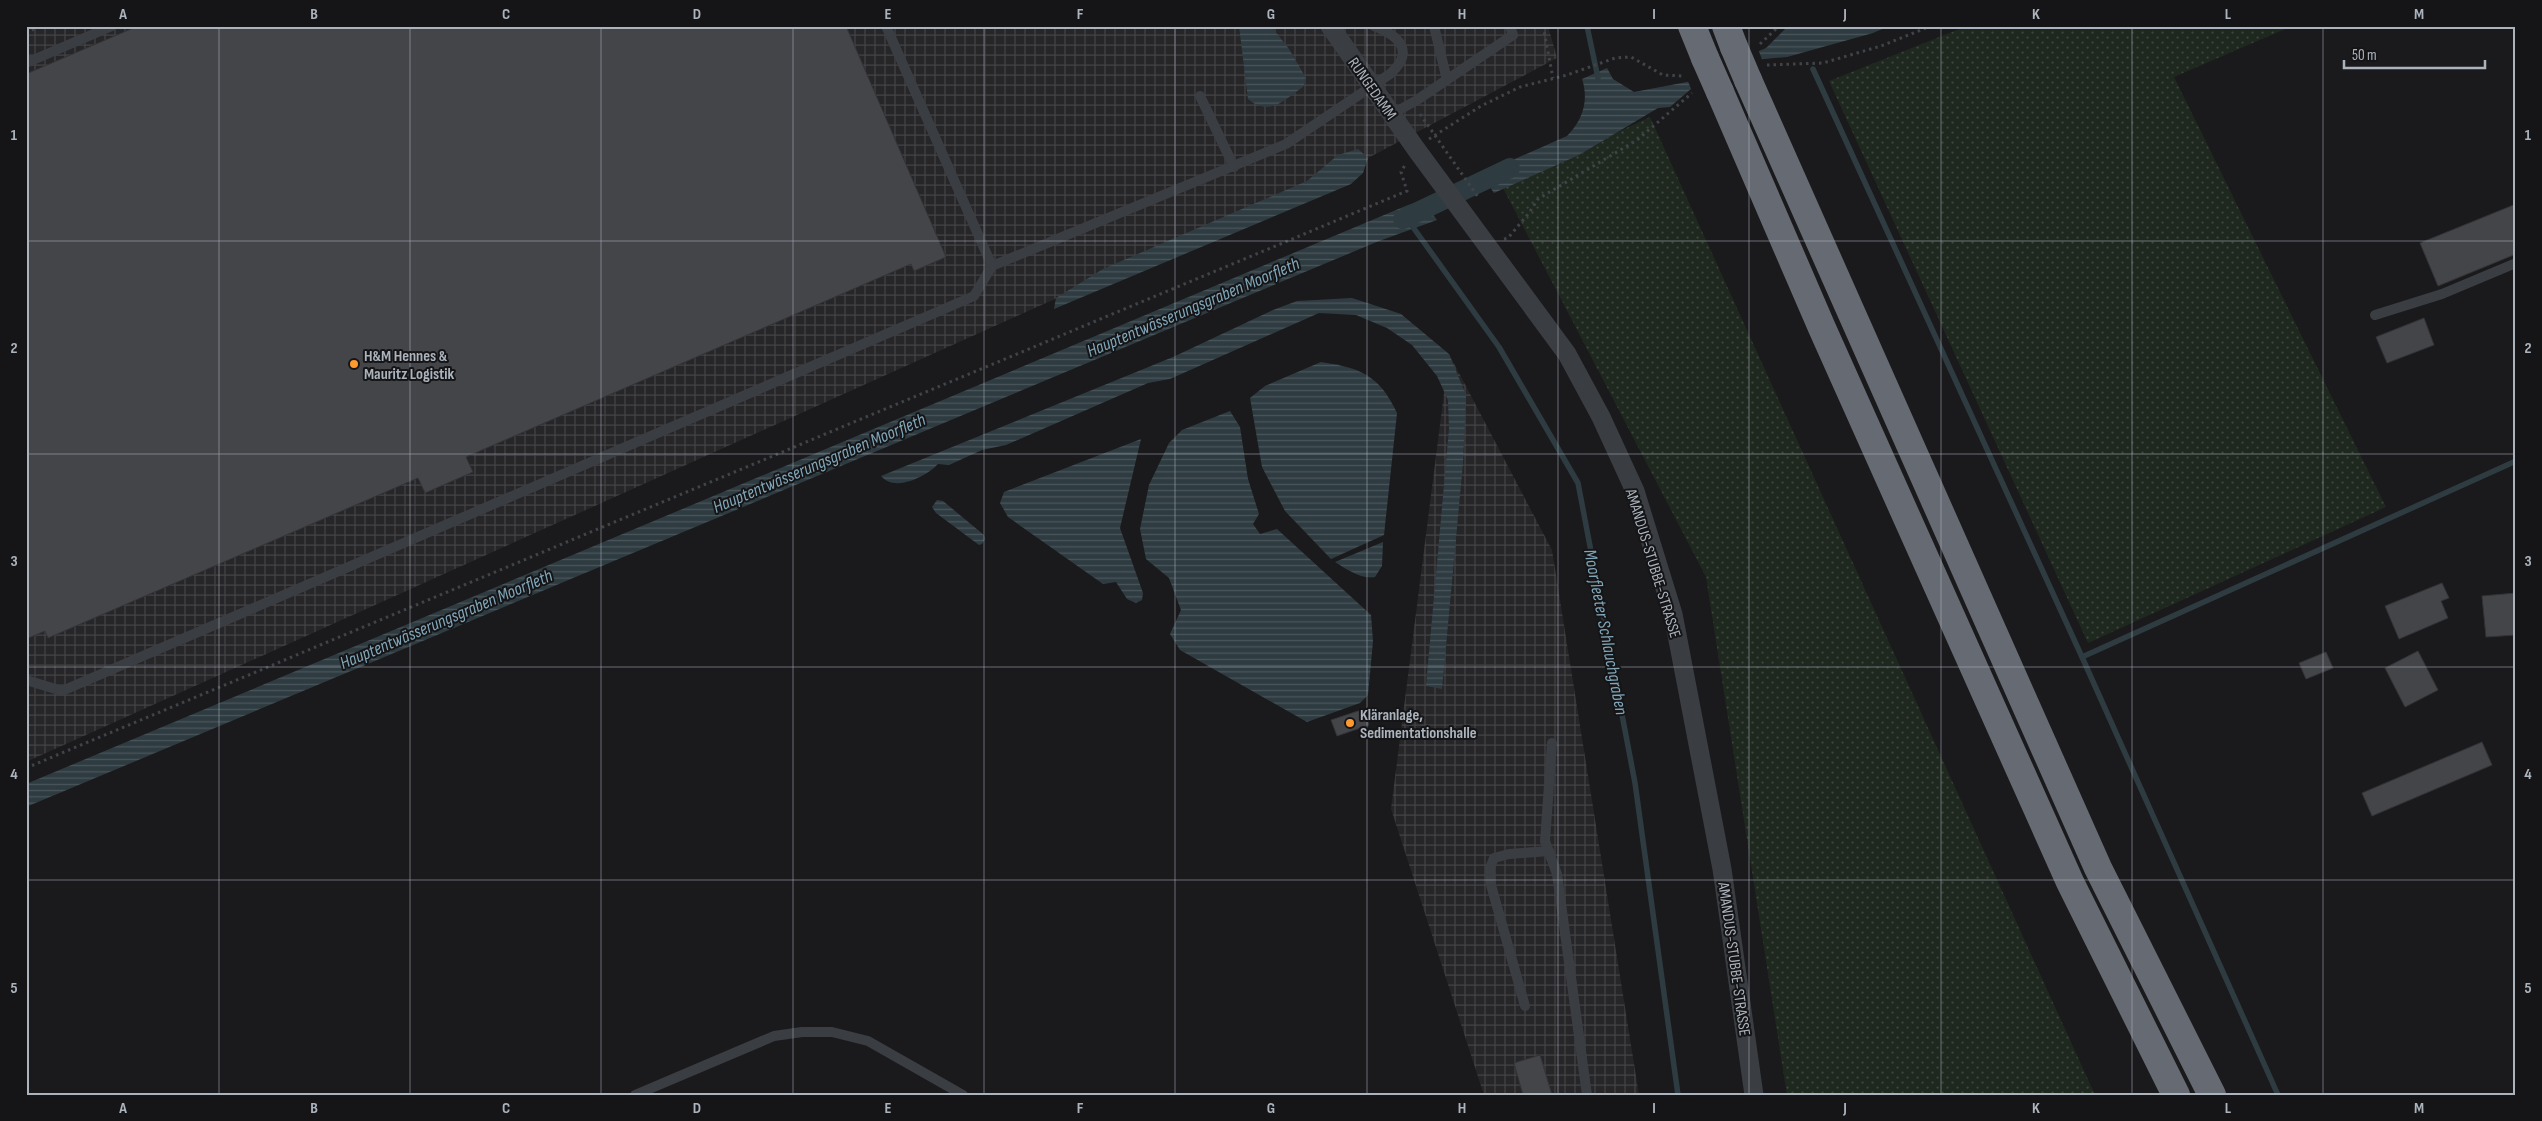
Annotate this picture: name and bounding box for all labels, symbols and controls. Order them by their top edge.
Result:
text: A [118,5,127,24]
text: B [310,5,318,24]
text: C [502,5,510,24]
text: D [693,5,701,24]
text: E [885,5,892,24]
text: F [1077,5,1084,24]
text: G [1267,5,1275,24]
text: H [1458,5,1466,24]
text: I [1652,5,1656,24]
text: J [1842,5,1847,24]
text: K [2032,5,2040,24]
text: L [2225,5,2232,24]
text: M [2414,5,2424,24]
scale bar [2344,38,2486,70]
text: 50 m [2352,46,2377,65]
street label: RUNGEDAMM [1343,54,1400,124]
text: 1 [11,126,18,145]
text: 1 [2525,126,2532,145]
water label: Hauptentwässerungsgraben Moorfleth [1084,253,1303,362]
text: 2 [10,339,18,358]
text: 2 [2524,339,2532,358]
place label: H&M Hennes & Mauritz Logistik [364,347,455,384]
marker: H&M Hennes & Mauritz Logistik [348,358,360,370]
water label: Hauptentwässerungsgraben Moorfleth [710,409,929,518]
street label: AMANDUS-STUBBE-STRASSE [1621,486,1684,640]
water label: Moorfleeter Schlauchgraben [1579,548,1632,717]
text: 3 [10,552,18,571]
text: 3 [2524,552,2532,571]
water label: Hauptentwässerungsgraben Moorfleth [337,565,556,674]
place label: Kläranlage, Sedimentationshalle [1360,706,1477,743]
marker: Kläranlage, Sedimentationshalle [1344,717,1356,729]
text: 4 [10,765,18,784]
text: 4 [2524,765,2532,784]
street label: AMANDUS-STUBBE-STRASSE [1713,880,1754,1037]
text: 5 [10,979,18,998]
text: 5 [2524,979,2532,998]
text: A [118,1099,127,1118]
text: B [310,1099,318,1118]
text: C [502,1099,510,1118]
text: D [693,1099,701,1118]
text: E [885,1099,892,1118]
text: F [1077,1099,1084,1118]
text: G [1267,1099,1275,1118]
text: H [1458,1099,1466,1118]
text: I [1652,1099,1656,1118]
text: J [1842,1099,1847,1118]
text: K [2032,1099,2040,1118]
text: L [2225,1099,2232,1118]
text: M [2414,1099,2424,1118]

